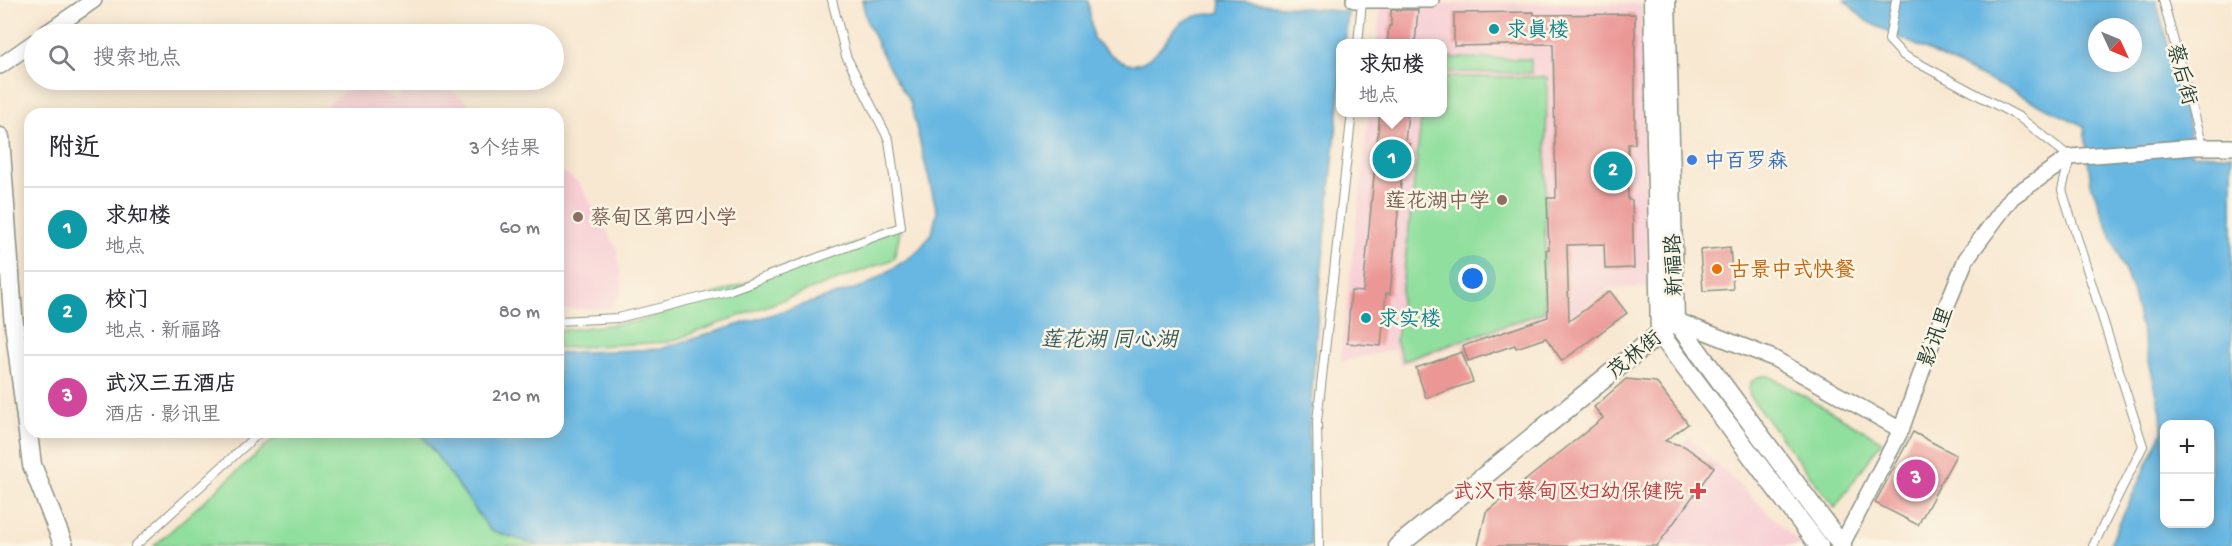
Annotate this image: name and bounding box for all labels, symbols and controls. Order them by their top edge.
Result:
place label: 求真楼 [1506,18,1569,45]
north arrow [2088,18,2142,72]
marker: 求真楼 [1487,22,1501,36]
search box [24,24,564,90]
popup [1336,39,1447,117]
icon: search [45,41,78,74]
street label: 蔡后街 [2159,41,2202,109]
text: 搜索地点 [93,47,181,73]
text: 求知楼 [1358,54,1425,80]
text: 地点 [1358,86,1398,109]
text: 附近 [48,135,100,166]
pin: 1 [1372,136,1412,182]
text: 3个结果 [470,139,540,162]
pin: 2 [1594,148,1632,194]
place label: 中百罗森 [1704,149,1788,176]
marker: 中百罗森 [1685,153,1699,167]
place label: 莲花湖中学 [1385,189,1490,216]
marker: 莲花湖中学 [1495,193,1509,207]
text: 求知楼 [105,205,171,231]
place label: 蔡甸区第四小学 [590,206,737,233]
marker: 蔡甸区第四小学 [571,210,585,224]
text: 1 [63,218,72,241]
text: 60 m [500,218,540,241]
street label: 新福路 [1661,233,1690,297]
text: 地点 [105,237,145,260]
place label: 古景中式快餐 [1729,258,1855,285]
marker: 古景中式快餐 [1710,262,1724,276]
your location [1458,264,1487,293]
text: 校门 [105,289,149,315]
text: 2 [63,302,72,325]
text: 80 m [499,302,540,325]
street label: 影讯里 [1914,303,1961,371]
place label: 求实楼 [1378,307,1441,334]
marker: 求实楼 [1359,311,1373,325]
text: 地点 · 新福路 [105,321,221,344]
street label: 茂林街 [1603,326,1669,386]
water label: 莲花湖 同心湖 [1040,328,1180,355]
text: 武汉三五酒店 [105,373,237,399]
text: 3 [62,386,73,409]
text: 210 m [492,386,540,409]
text: 酒店 · 影讯里 [105,405,221,428]
map controls [2160,420,2214,528]
button: + [2160,420,2214,474]
pin: 3 [1896,456,1936,502]
button: − [2160,474,2214,528]
place label: 武汉市蔡甸区妇幼保健院 [1453,480,1684,507]
marker: 武汉市蔡甸区妇幼保健院 [1689,482,1707,500]

